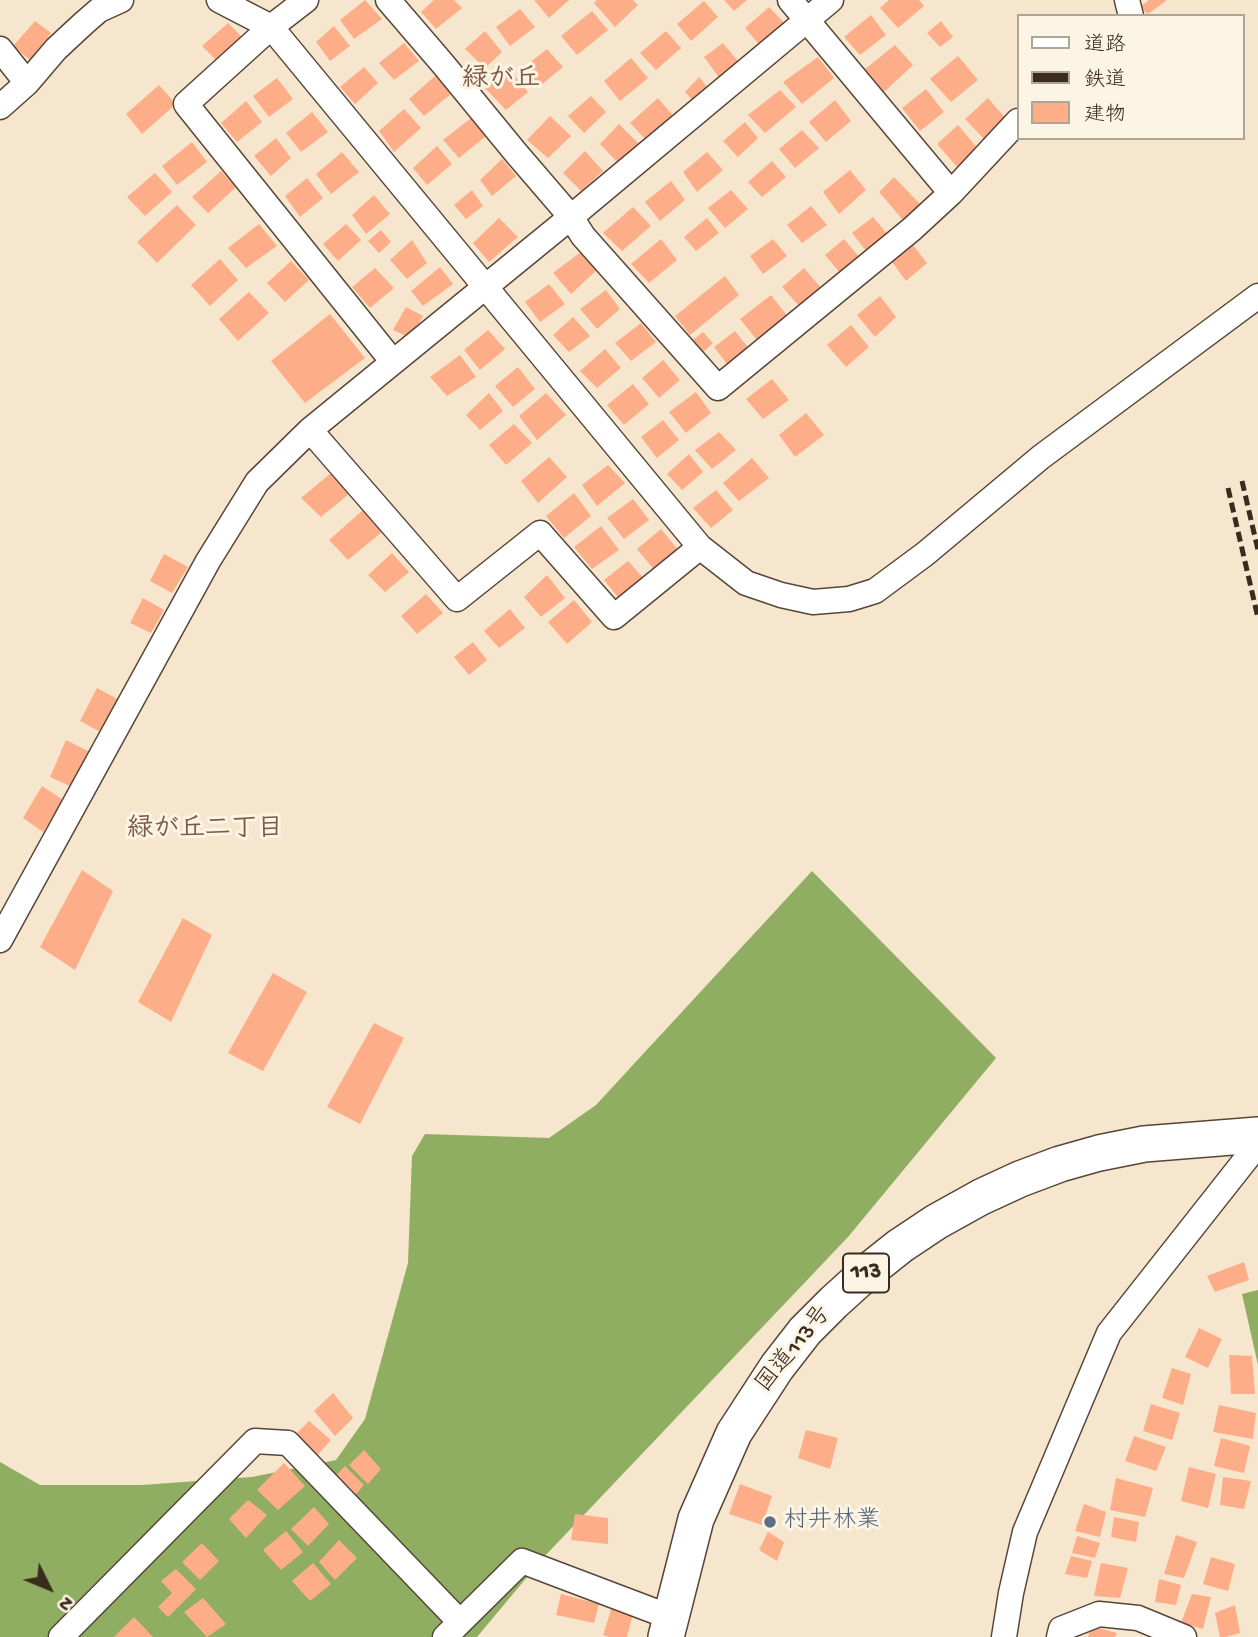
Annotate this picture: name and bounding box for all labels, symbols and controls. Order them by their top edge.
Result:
legend [1016,14,1244,140]
text: 道路 [1084,34,1126,59]
district label: 緑が丘 [462,65,540,97]
text: 鉄道 [1084,69,1126,94]
text: 建物 [1084,104,1126,129]
district label: 緑が丘二丁目 [127,815,283,847]
road number: 113 [843,1254,889,1292]
street label: 国道113号 [751,1301,839,1399]
place label: 村井林業 [784,1508,880,1536]
marker: 村井林業 [762,1514,778,1530]
north arrow [14,1553,84,1623]
text: N [52,1590,77,1615]

